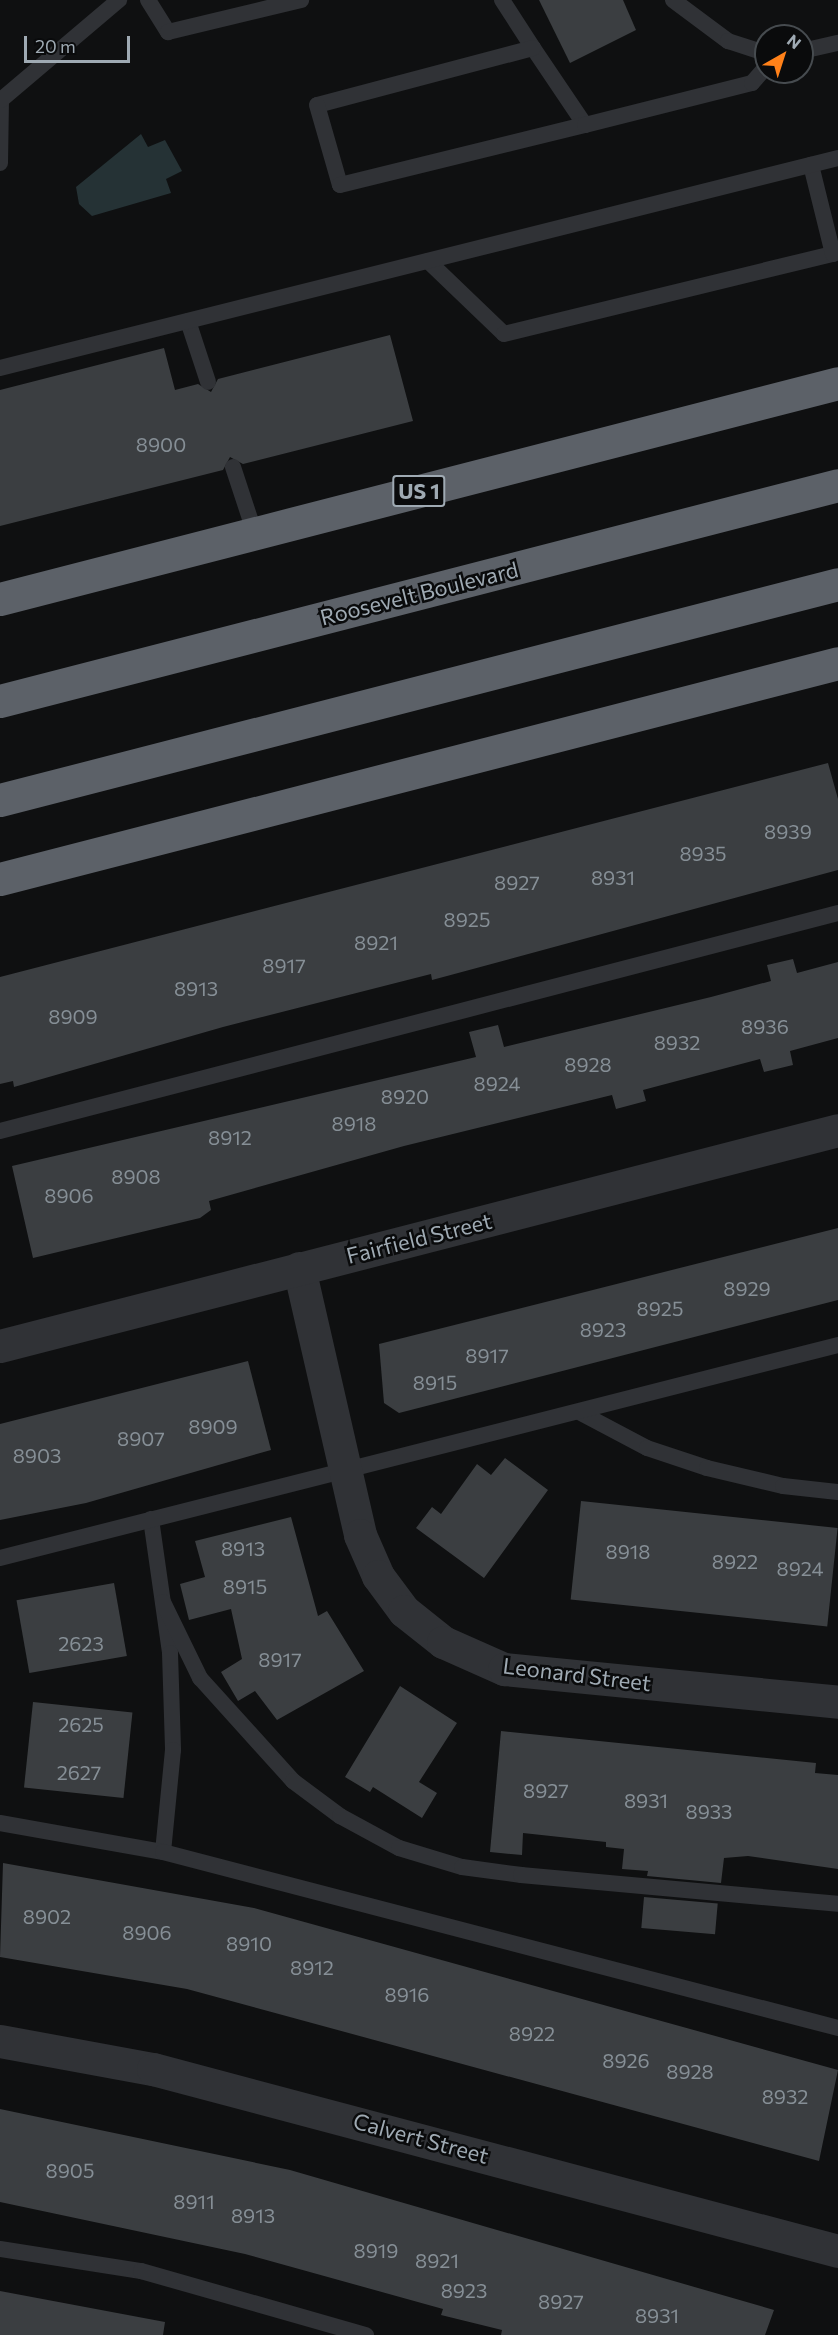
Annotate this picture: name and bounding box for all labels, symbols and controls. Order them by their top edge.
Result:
scale bar [27,24,134,62]
north arrow [754,24,814,84]
text: N [784,30,805,52]
text: 20 m [35,35,76,57]
house number: 8900 [136,432,186,456]
road number: US 1 [392,473,446,509]
street label: Roosevelt Boulevard [317,556,521,630]
house number: 8939 [764,819,812,843]
house number: 8935 [679,841,727,865]
house number: 8931 [591,865,635,889]
house number: 8927 [494,870,540,894]
house number: 8925 [444,907,490,931]
house number: 8921 [354,930,398,954]
house number: 8917 [262,953,306,977]
house number: 8913 [174,976,218,1000]
house number: 8909 [48,1004,98,1028]
house number: 8936 [741,1014,789,1038]
house number: 8932 [654,1030,700,1054]
house number: 8928 [564,1052,612,1076]
house number: 8924 [474,1071,520,1095]
house number: 8920 [381,1084,429,1108]
house number: 8918 [332,1111,376,1135]
house number: 8912 [208,1125,252,1149]
house number: 8908 [111,1164,161,1188]
house number: 8906 [44,1183,94,1207]
street label: Fairfield Street [344,1207,494,1269]
house number: 8929 [723,1276,771,1300]
house number: 8925 [637,1296,683,1320]
house number: 8923 [580,1317,626,1341]
house number: 8917 [465,1343,509,1367]
house number: 8915 [413,1370,457,1394]
house number: 8909 [188,1414,238,1438]
house number: 8907 [117,1426,165,1450]
house number: 8903 [13,1443,61,1467]
house number: 8913 [221,1536,265,1560]
house number: 8918 [606,1539,650,1563]
house number: 8922 [712,1549,758,1573]
house number: 8924 [777,1556,823,1580]
house number: 8915 [223,1574,267,1598]
house number: 2623 [58,1631,104,1655]
house number: 8917 [258,1647,302,1671]
street label: Leonard Street [501,1652,653,1696]
house number: 2625 [58,1712,104,1736]
house number: 2627 [57,1760,101,1784]
house number: 8927 [523,1778,569,1802]
house number: 8931 [624,1788,668,1812]
house number: 8933 [686,1799,732,1823]
house number: 8902 [23,1904,71,1928]
house number: 8906 [122,1920,172,1944]
house number: 8910 [226,1931,272,1955]
house number: 8912 [290,1955,334,1979]
house number: 8916 [385,1982,429,2006]
house number: 8922 [509,2021,555,2045]
house number: 8926 [602,2048,650,2072]
house number: 8928 [666,2059,714,2083]
house number: 8932 [762,2084,808,2108]
street label: Calvert Street [351,2107,491,2169]
house number: 8905 [46,2158,94,2182]
house number: 8911 [173,2189,215,2213]
house number: 8913 [231,2203,275,2227]
house number: 8919 [354,2238,398,2262]
house number: 8921 [415,2248,459,2272]
house number: 8923 [441,2278,487,2302]
house number: 8927 [538,2289,584,2313]
house number: 8931 [635,2303,679,2327]

